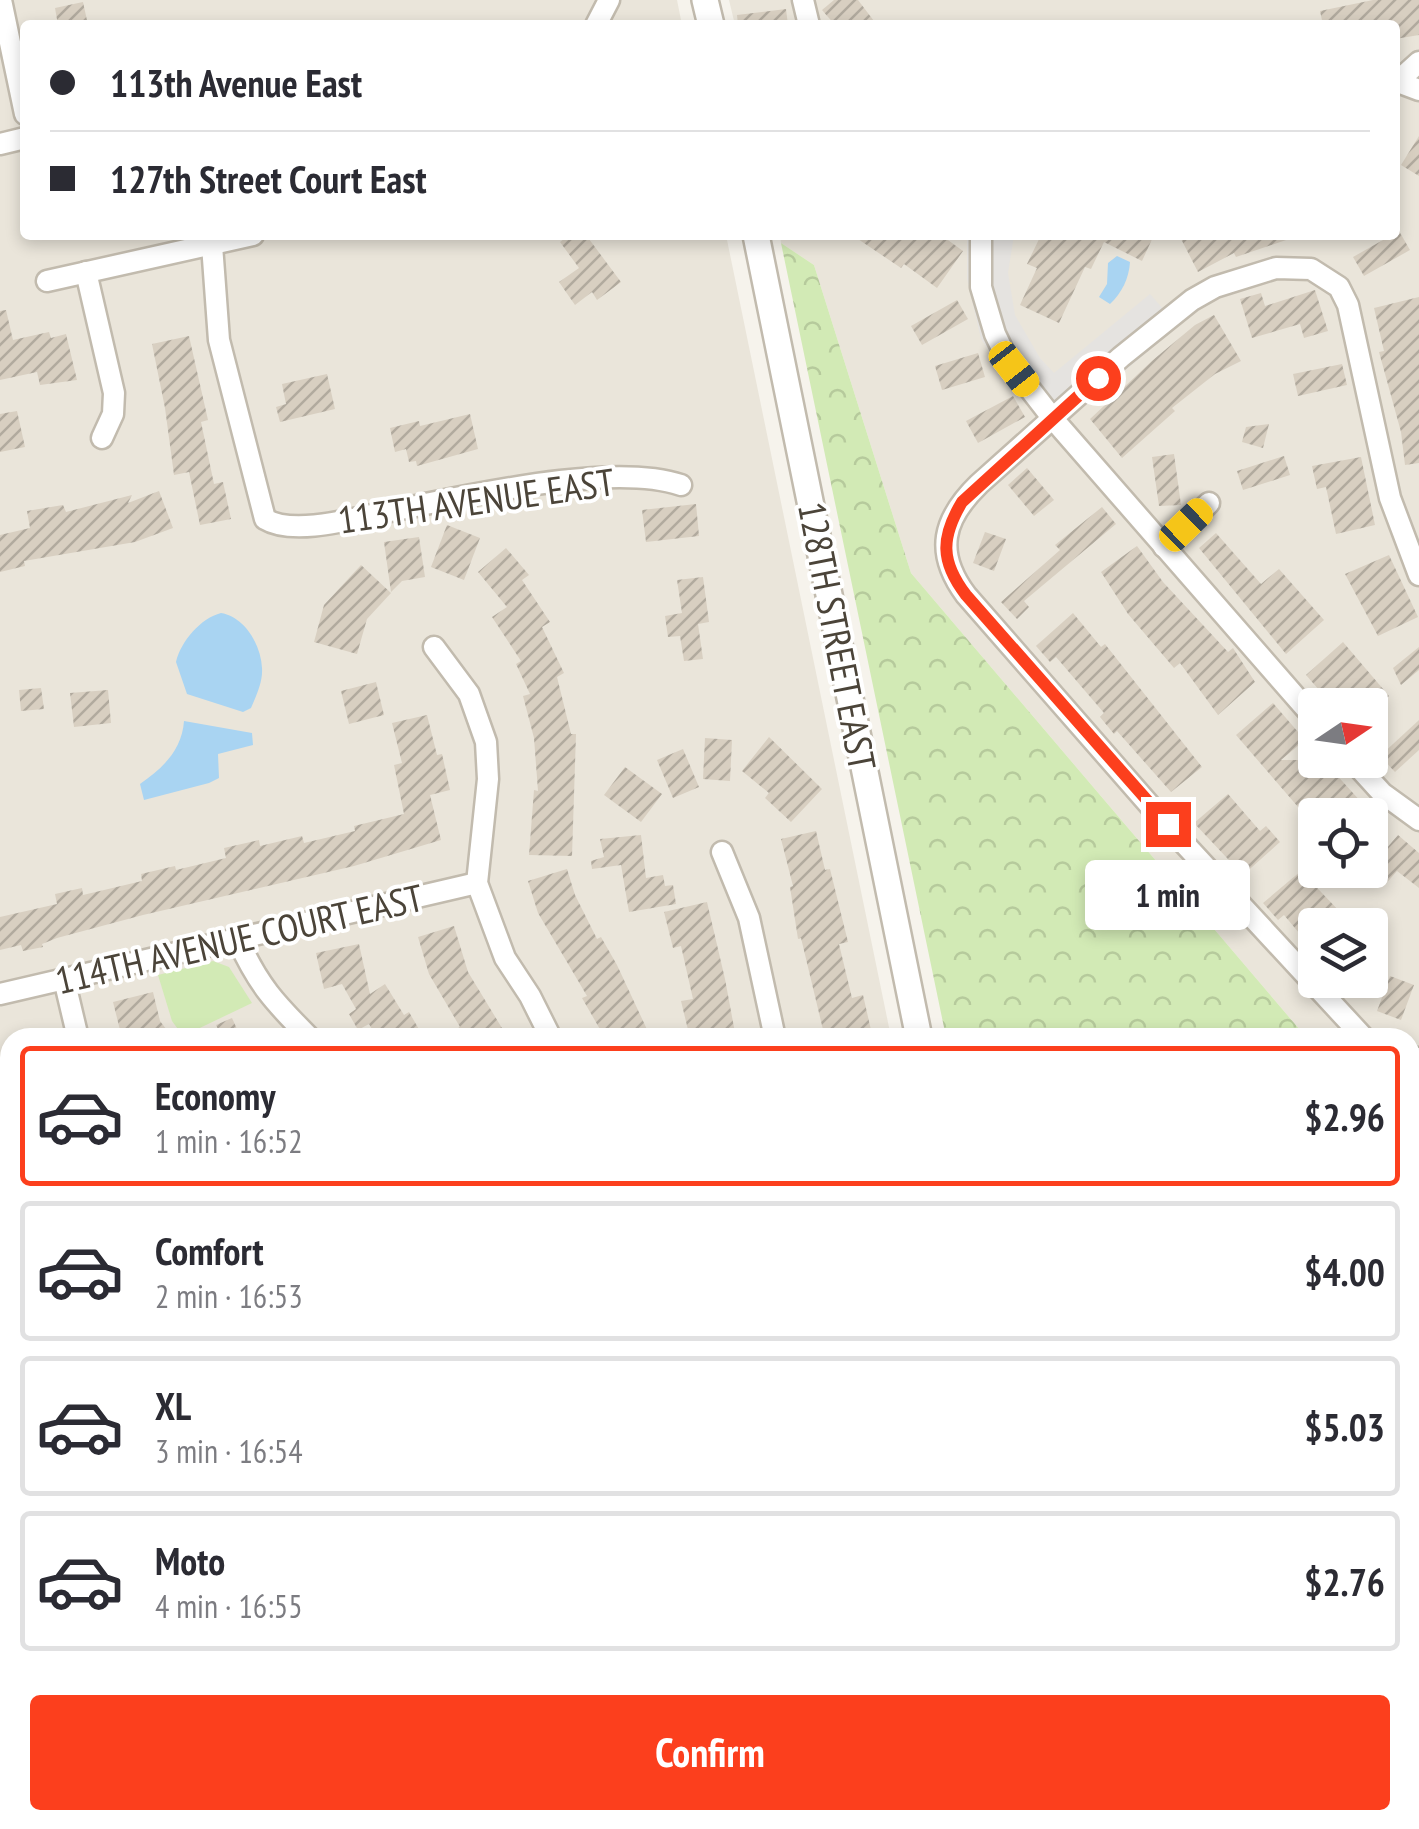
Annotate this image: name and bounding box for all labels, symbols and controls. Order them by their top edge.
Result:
text: 113th Avenue East [110,58,362,107]
text: 127th Street Court East [110,154,427,203]
car [984,336,1044,402]
route start [1076,356,1121,401]
street label: 113TH AVENUE EAST [335,456,617,544]
car [1154,493,1218,557]
street label: 128TH STREET EAST [788,498,888,774]
north arrow [1298,688,1388,778]
map controls [1298,688,1388,998]
button: locate [1298,798,1388,888]
route end [1146,802,1191,847]
callout: 1 min [1086,859,1250,929]
street label: 114TH AVENUE COURT EAST [50,872,428,1004]
text: 1 min [1135,874,1200,916]
button: layers [1298,908,1388,998]
icon: car [35,1071,125,1161]
text: Economy [155,1071,275,1120]
text: $2.96 [1304,1092,1385,1141]
text: 1 min · 16:52 [155,1120,303,1162]
icon: car [35,1226,125,1316]
text: Comfort [155,1226,264,1275]
text: $4.00 [1304,1247,1385,1296]
text: 2 min · 16:53 [155,1275,303,1317]
icon: car [35,1381,125,1471]
text: XL [155,1381,191,1430]
text: $5.03 [1304,1402,1385,1451]
text: 3 min · 16:54 [155,1430,303,1472]
icon: car [35,1536,125,1626]
text: Moto [155,1536,225,1585]
text: $2.76 [1304,1557,1385,1606]
text: 4 min · 16:55 [155,1585,303,1627]
button: Confirm [30,1695,1390,1810]

